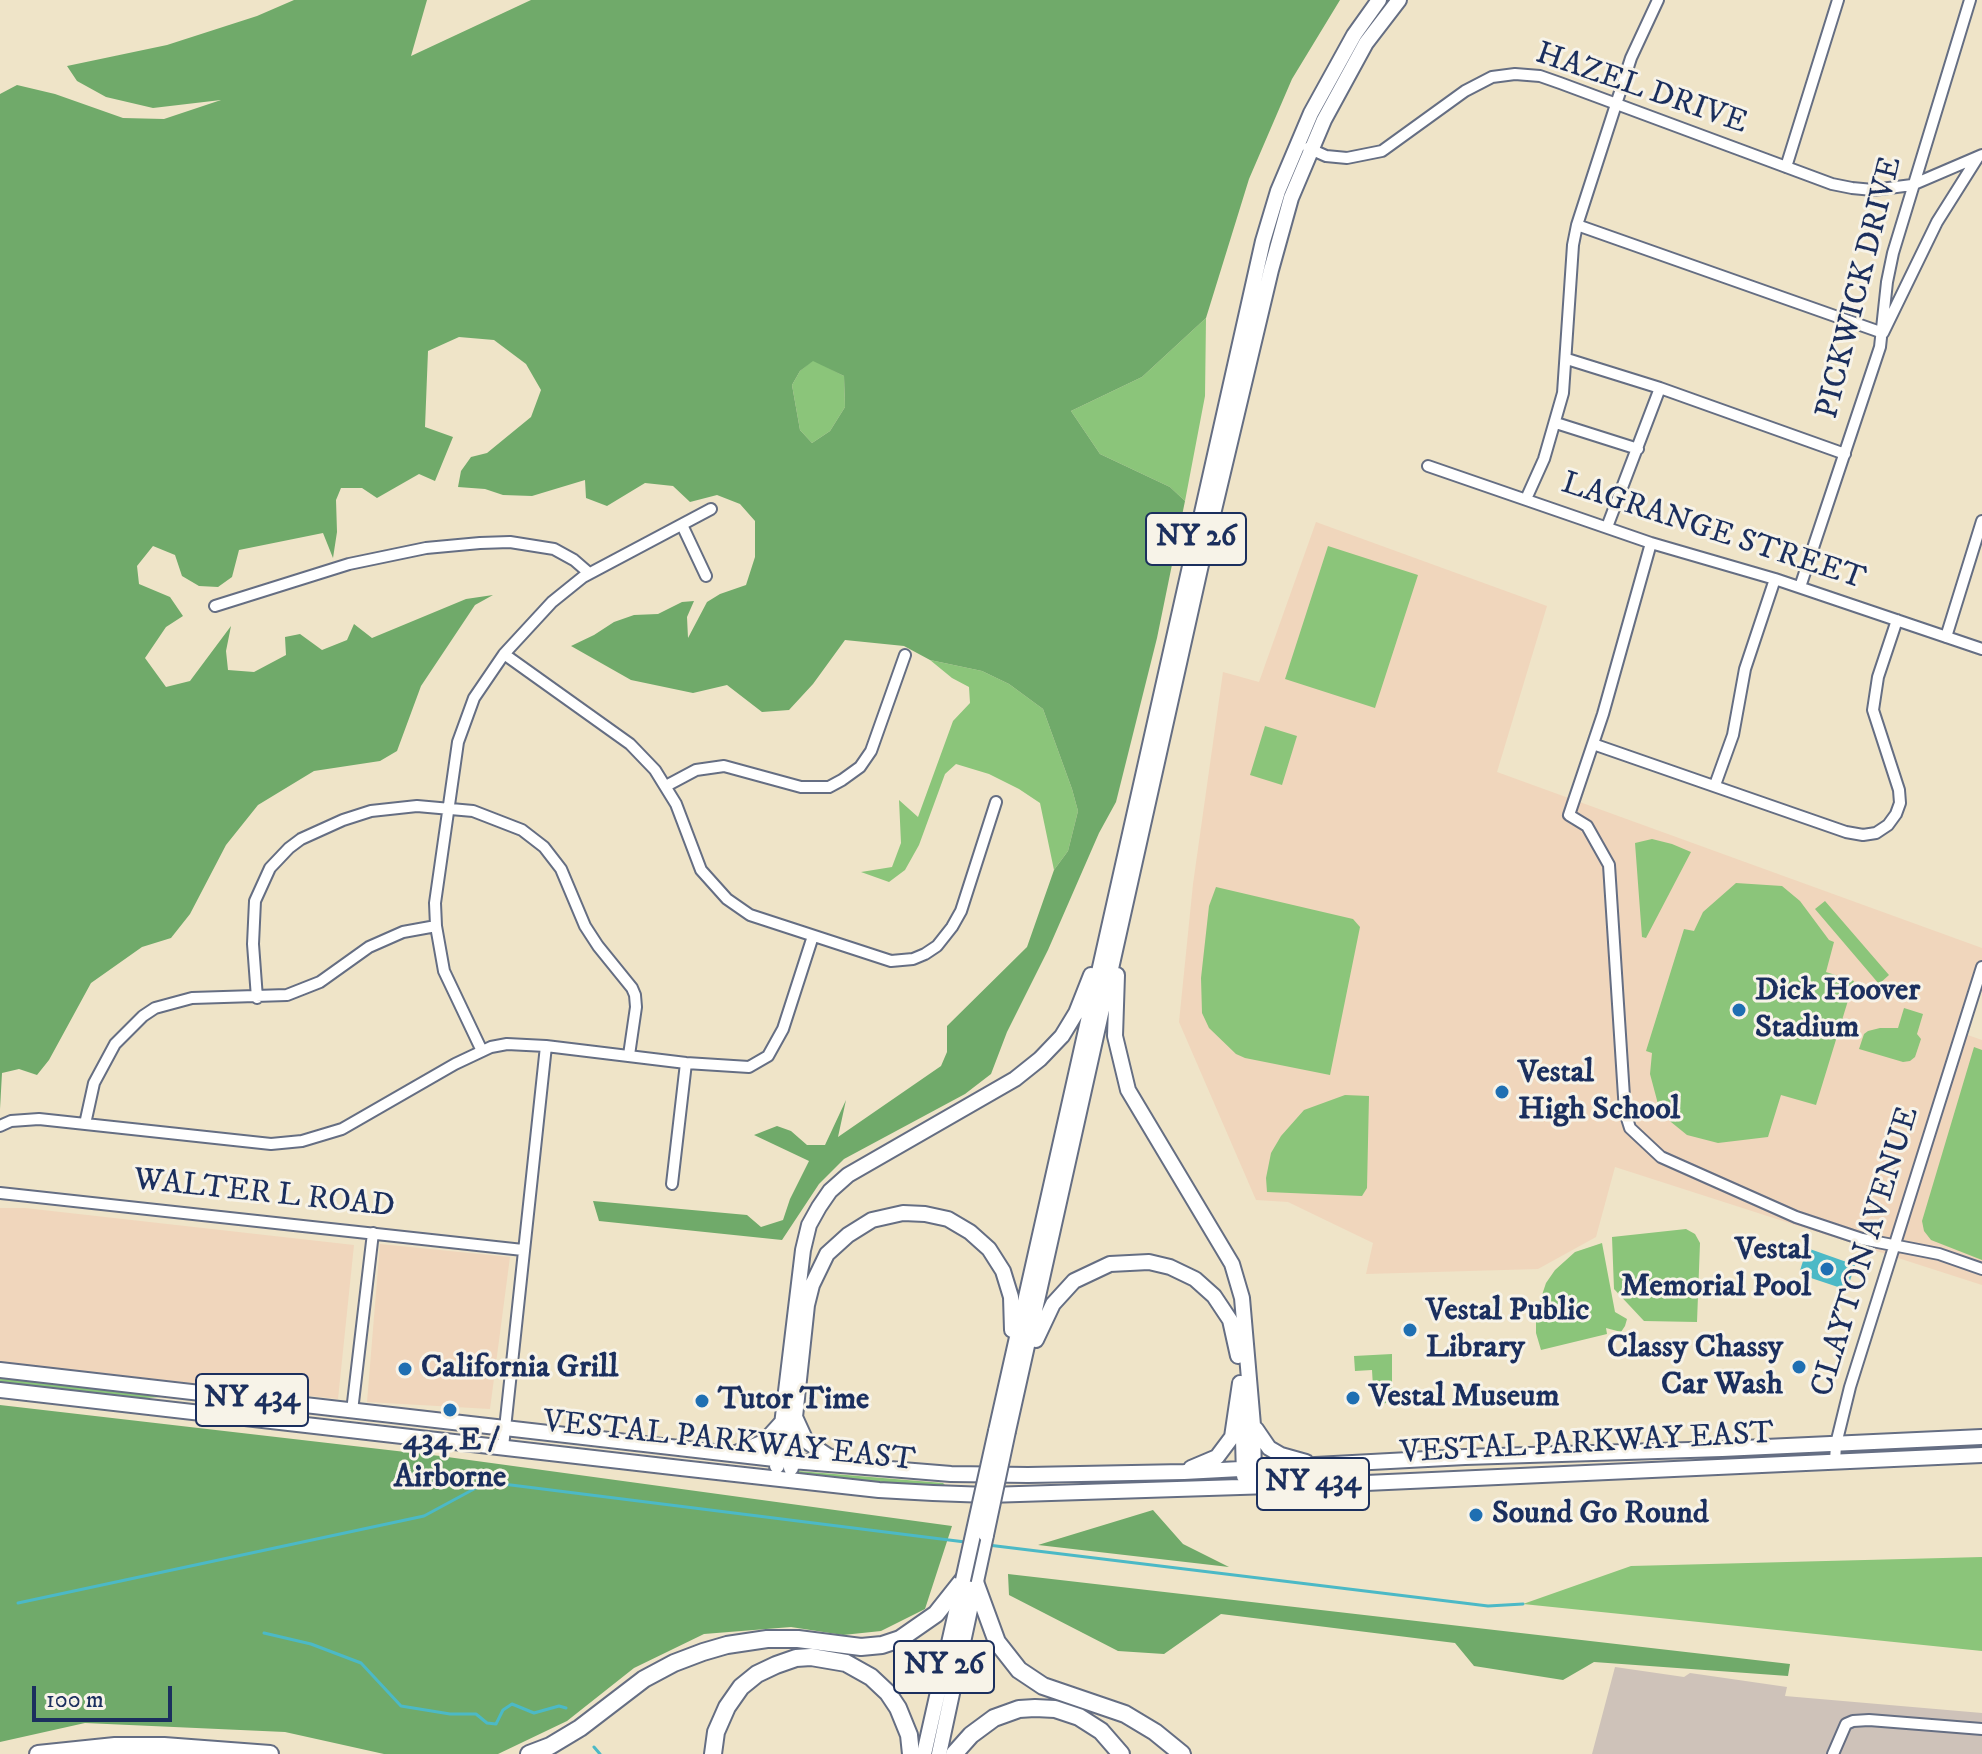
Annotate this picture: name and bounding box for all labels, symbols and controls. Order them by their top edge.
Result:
street label: HAZEL DRIVE [1530,36,1752,144]
street label: PICKWICK DRIVE [1810,153,1912,423]
street label: LAGRANGE STREET [1556,466,1870,600]
road number: NY 26 [1146,513,1246,565]
place label: Dick Hoover Stadium [1755,973,1920,1048]
marker: Dick Hoover Stadium [1730,1001,1748,1019]
place label: Vestal High School [1518,1055,1680,1130]
marker: Vestal High School [1493,1083,1511,1101]
street label: CLAYTON AVENUE [1805,1102,1929,1402]
street label: WALTER L ROAD [132,1162,396,1228]
place label: Vestal Memorial Pool [1621,1232,1811,1307]
marker: Vestal Memorial Pool [1818,1260,1836,1278]
place label: Vestal Public Library [1426,1293,1589,1368]
marker: Vestal Public Library [1401,1321,1419,1339]
place label: Classy Chassy Car Wash [1607,1330,1783,1405]
place label: California Grill [421,1350,618,1388]
marker: Classy Chassy Car Wash [1790,1358,1808,1376]
marker: California Grill [396,1360,414,1378]
road number: NY 434 [196,1374,308,1426]
place label: Vestal Museum [1369,1379,1559,1417]
place label: Tutor Time [718,1382,869,1420]
marker: Vestal Museum [1344,1389,1362,1407]
marker: Tutor Time [693,1392,711,1410]
marker: 434 E / Airborne [441,1401,459,1419]
street label: VESTAL PARKWAY EAST [541,1404,917,1482]
street label: VESTAL PARKWAY EAST [1399,1416,1775,1474]
place label: 434 E / Airborne [394,1423,506,1498]
road number: NY 434 [1257,1458,1369,1510]
place label: Sound Go Round [1492,1496,1709,1534]
marker: Sound Go Round [1467,1506,1485,1524]
road number: NY 26 [894,1641,994,1693]
scale bar [36,1670,176,1720]
text: 100 m [46,1685,104,1715]

